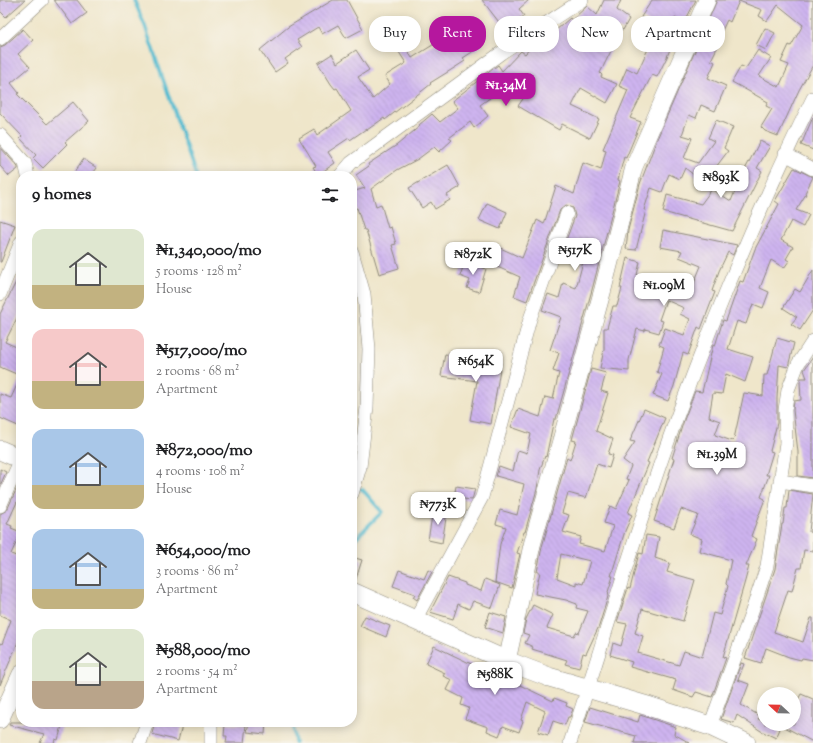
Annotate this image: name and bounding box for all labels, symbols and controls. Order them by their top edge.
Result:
chip: Buy [369,16,421,52]
chip: Rent [429,16,486,52]
chip: Filters [494,16,559,52]
chip: New [567,16,623,52]
chip: Apartment [631,16,725,52]
pin: ₦1.34M [473,73,539,107]
text: ₦1.34M [486,77,526,95]
pin: ₦893K [693,165,749,199]
text: ₦893K [703,169,739,187]
text: 9 homes [32,183,91,207]
icon: filters [319,184,341,206]
pin: ₦517K [547,238,603,272]
text: ₦1,340,000/mo [156,239,262,263]
pin: ₦872K [445,242,501,276]
text: ₦517K [558,242,592,260]
icon: home [64,245,112,293]
text: ₦872K [454,246,492,264]
text: 5 rooms · 128 m² [156,263,242,281]
pin: ₦1.09M [631,273,697,307]
text: ₦1.09M [643,277,685,295]
text: House [156,281,192,299]
text: ₦517,000/mo [156,339,247,363]
icon: home [64,345,112,393]
pin: ₦654K [448,349,504,383]
text: ₦654K [458,353,494,371]
text: 2 rooms · 68 m² [156,363,240,381]
text: Apartment [156,381,217,399]
text: ₦872,000/mo [156,439,253,463]
pin: ₦1.39M [684,442,750,476]
icon: home [64,445,112,493]
text: ₦1.39M [697,446,737,464]
text: 4 rooms · 108 m² [156,463,245,481]
text: House [156,481,192,499]
pin: ₦773K [410,492,466,526]
text: ₦773K [419,496,457,514]
text: ₦654,000/mo [156,539,251,563]
icon: home [64,545,112,593]
text: 3 rooms · 86 m² [156,563,239,581]
text: Apartment [156,581,217,599]
text: ₦588,000/mo [156,639,250,663]
icon: home [64,645,112,693]
pin: ₦588K [467,662,523,696]
text: 2 rooms · 54 m² [156,663,238,681]
text: ₦588K [477,666,513,684]
text: Apartment [156,681,217,699]
north arrow [757,687,801,731]
map controls [757,687,801,731]

